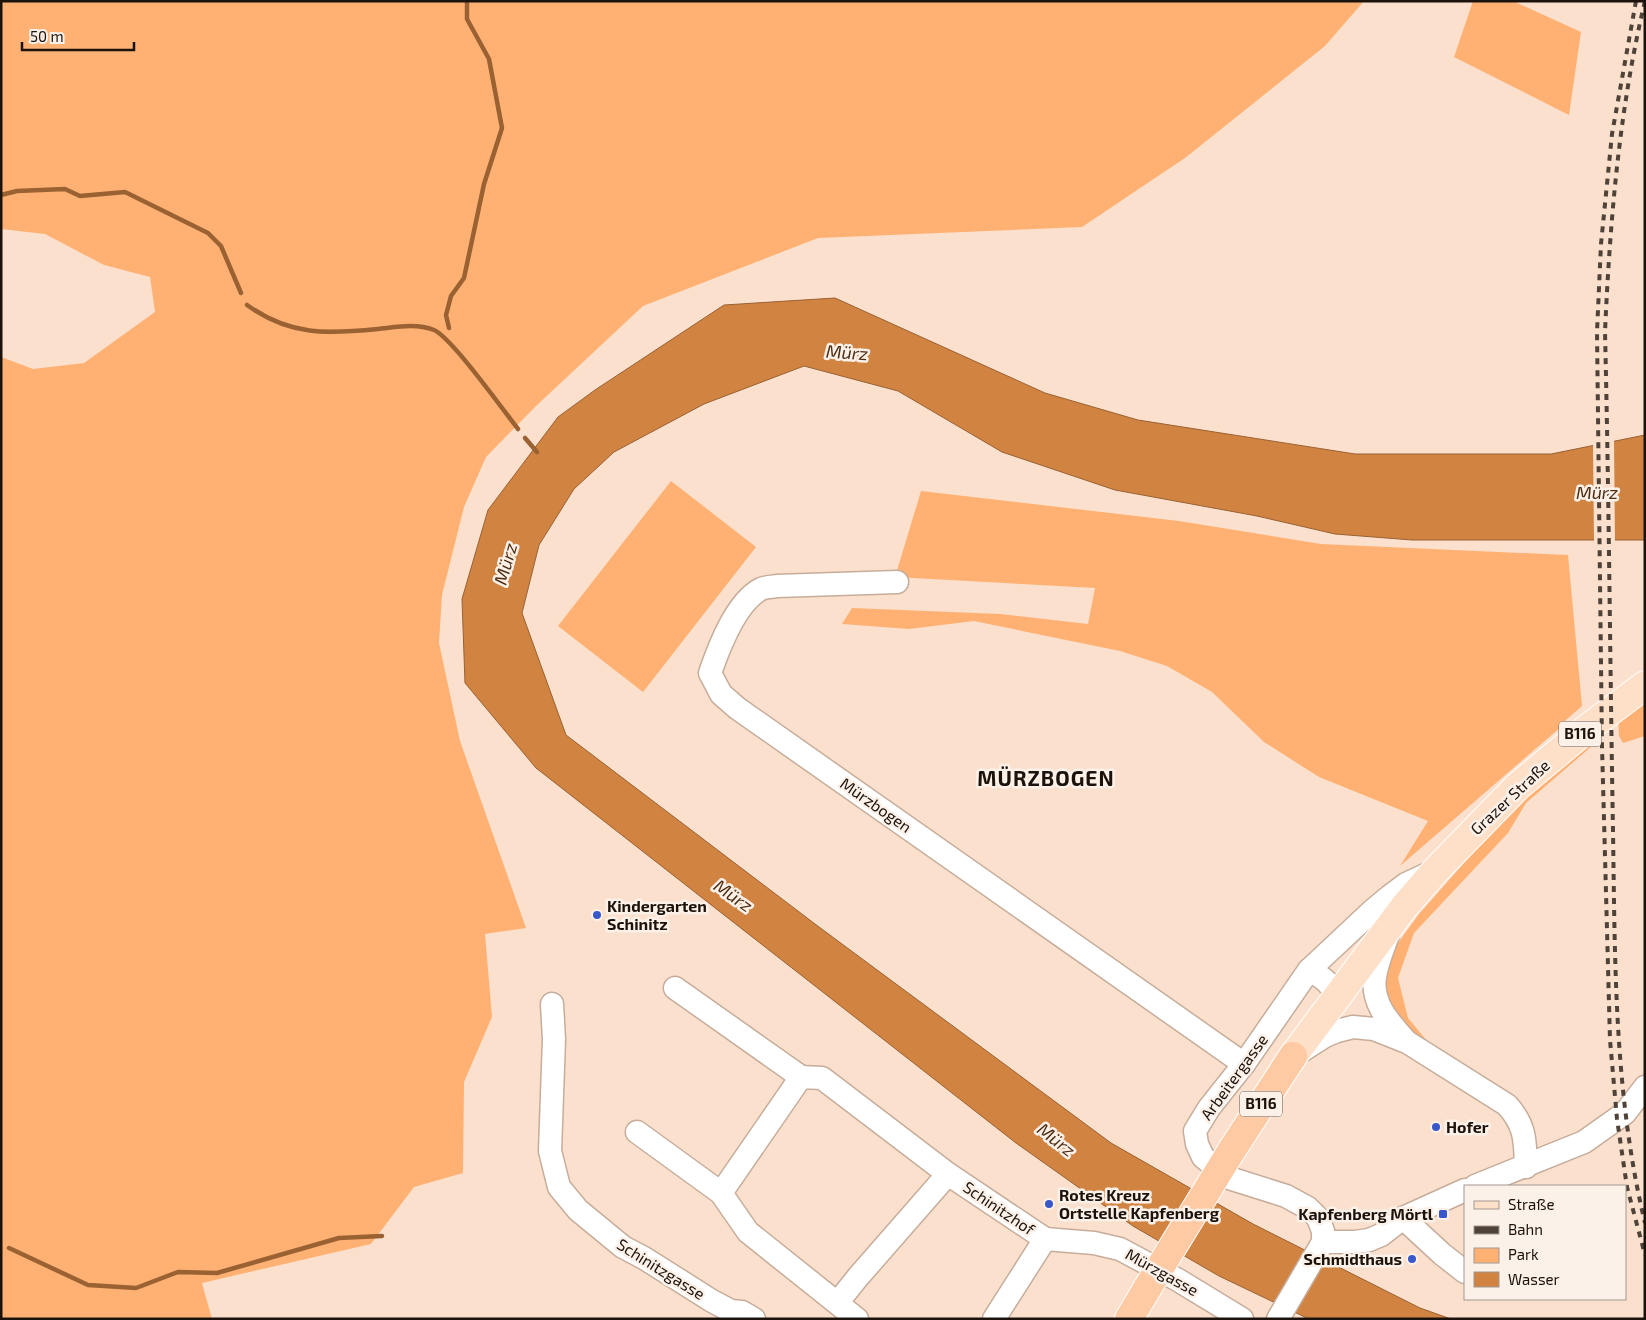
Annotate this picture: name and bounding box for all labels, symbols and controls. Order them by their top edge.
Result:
scale bar [22,20,135,52]
text: 50 m [30,27,64,45]
water label: Mürz [825,340,869,364]
water label: Mürz [1576,481,1618,503]
water label: Mürz [489,540,521,587]
road number: B116 [1559,722,1601,746]
street label: Grazer Straße [1466,755,1553,838]
district label: MÜRZBOGEN [977,765,1115,790]
street label: Mürzbogen [837,773,916,836]
water label: Mürz [710,874,757,916]
place label: Kindergarten Schinitz [607,896,707,933]
marker: Kindergarten Schinitz [591,909,603,921]
street label: Arbeitergasse [1196,1030,1271,1123]
road number: B116 [1240,1092,1282,1116]
place label: Hofer [1446,1117,1489,1136]
water label: Mürz [1033,1118,1080,1161]
marker: Hofer [1430,1121,1442,1133]
street label: Schinitzhof [960,1177,1039,1239]
place label: Rotes Kreuz Ortstelle Kapfenberg [1059,1185,1220,1222]
legend [1464,1185,1626,1300]
text: Straße [1508,1195,1554,1213]
marker: Rotes Kreuz Ortstelle Kapfenberg [1043,1198,1055,1210]
place label: Kapfenberg Mörtl [1298,1204,1434,1223]
marker: Kapfenberg Mörtl [1437,1208,1449,1220]
text: Bahn [1508,1220,1543,1238]
street label: Schinitzgasse [614,1234,709,1303]
street label: Mürzgasse [1123,1244,1202,1299]
text: Park [1508,1245,1539,1263]
place label: Schmidthaus [1304,1249,1402,1268]
marker: Schmidthaus [1406,1253,1418,1265]
text: Wasser [1508,1270,1560,1288]

